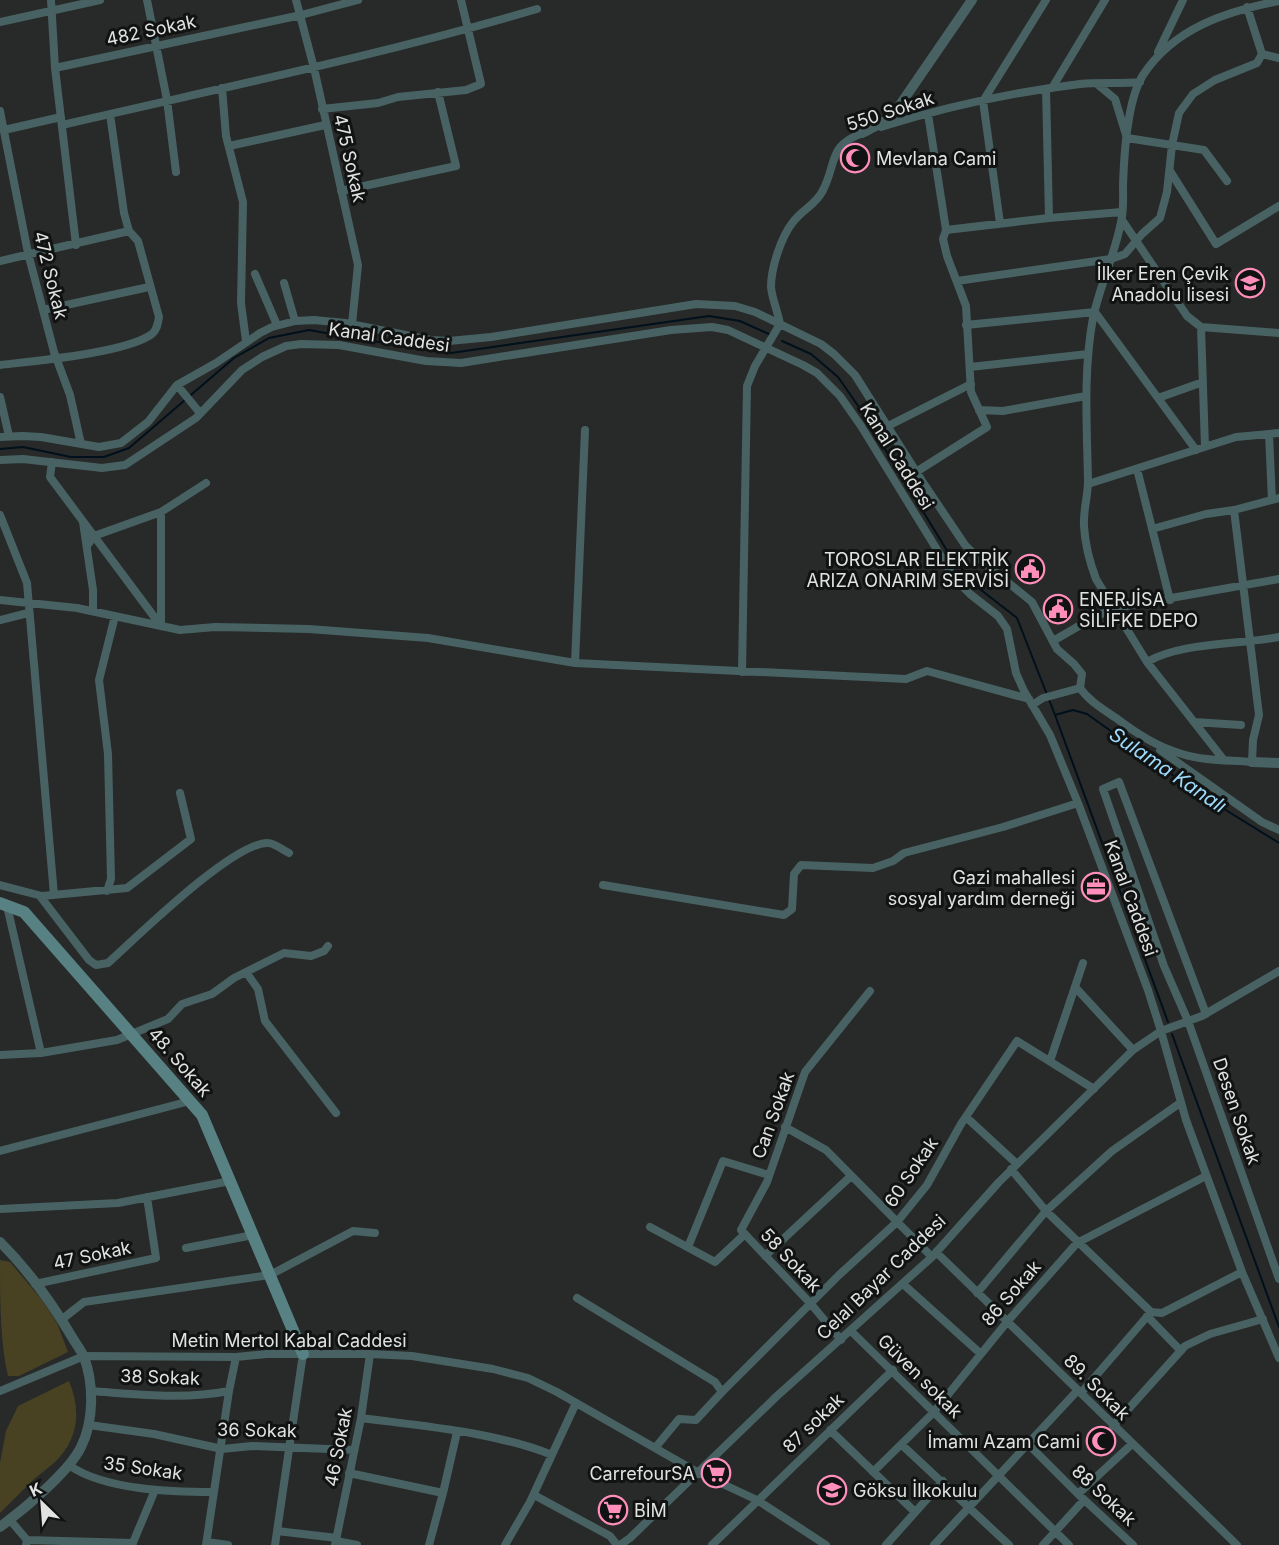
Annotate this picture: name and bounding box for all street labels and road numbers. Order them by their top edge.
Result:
street label: 482 Sokak [104,10,198,50]
street label: 550 Sokak [844,87,936,135]
street label: 475 Sokak [330,112,370,204]
street label: 472 Sokak [30,229,72,321]
street label: Kanal Caddesi [327,318,451,356]
street label: Kanal Caddesi [856,399,938,513]
street label: Kanal Caddesi [1100,837,1162,959]
street label: 48. Sokak [144,1023,216,1101]
street label: Desen Sokak [1209,1055,1265,1167]
street label: Can Sokak [748,1068,798,1161]
street label: 60 Sokak [880,1133,942,1211]
street label: Celal Bayar Caddesi [812,1210,950,1344]
street label: 58 Sokak [756,1224,826,1296]
street label: 47 Sokak [51,1236,133,1273]
street label: 86 Sokak [977,1256,1045,1330]
street label: Metin Mertol Kabal Caddesi [171,1330,407,1351]
street label: Güven sokak [874,1330,966,1422]
street label: 89. Sokak [1060,1350,1134,1424]
street label: 38 Sokak [120,1365,200,1389]
street label: 87 sokak [778,1389,848,1457]
street label: 46 Sokak [320,1406,356,1488]
street label: 36 Sokak [217,1419,297,1441]
street label: 35 Sokak [102,1452,184,1484]
street label: 88 Sokak [1068,1460,1140,1530]

